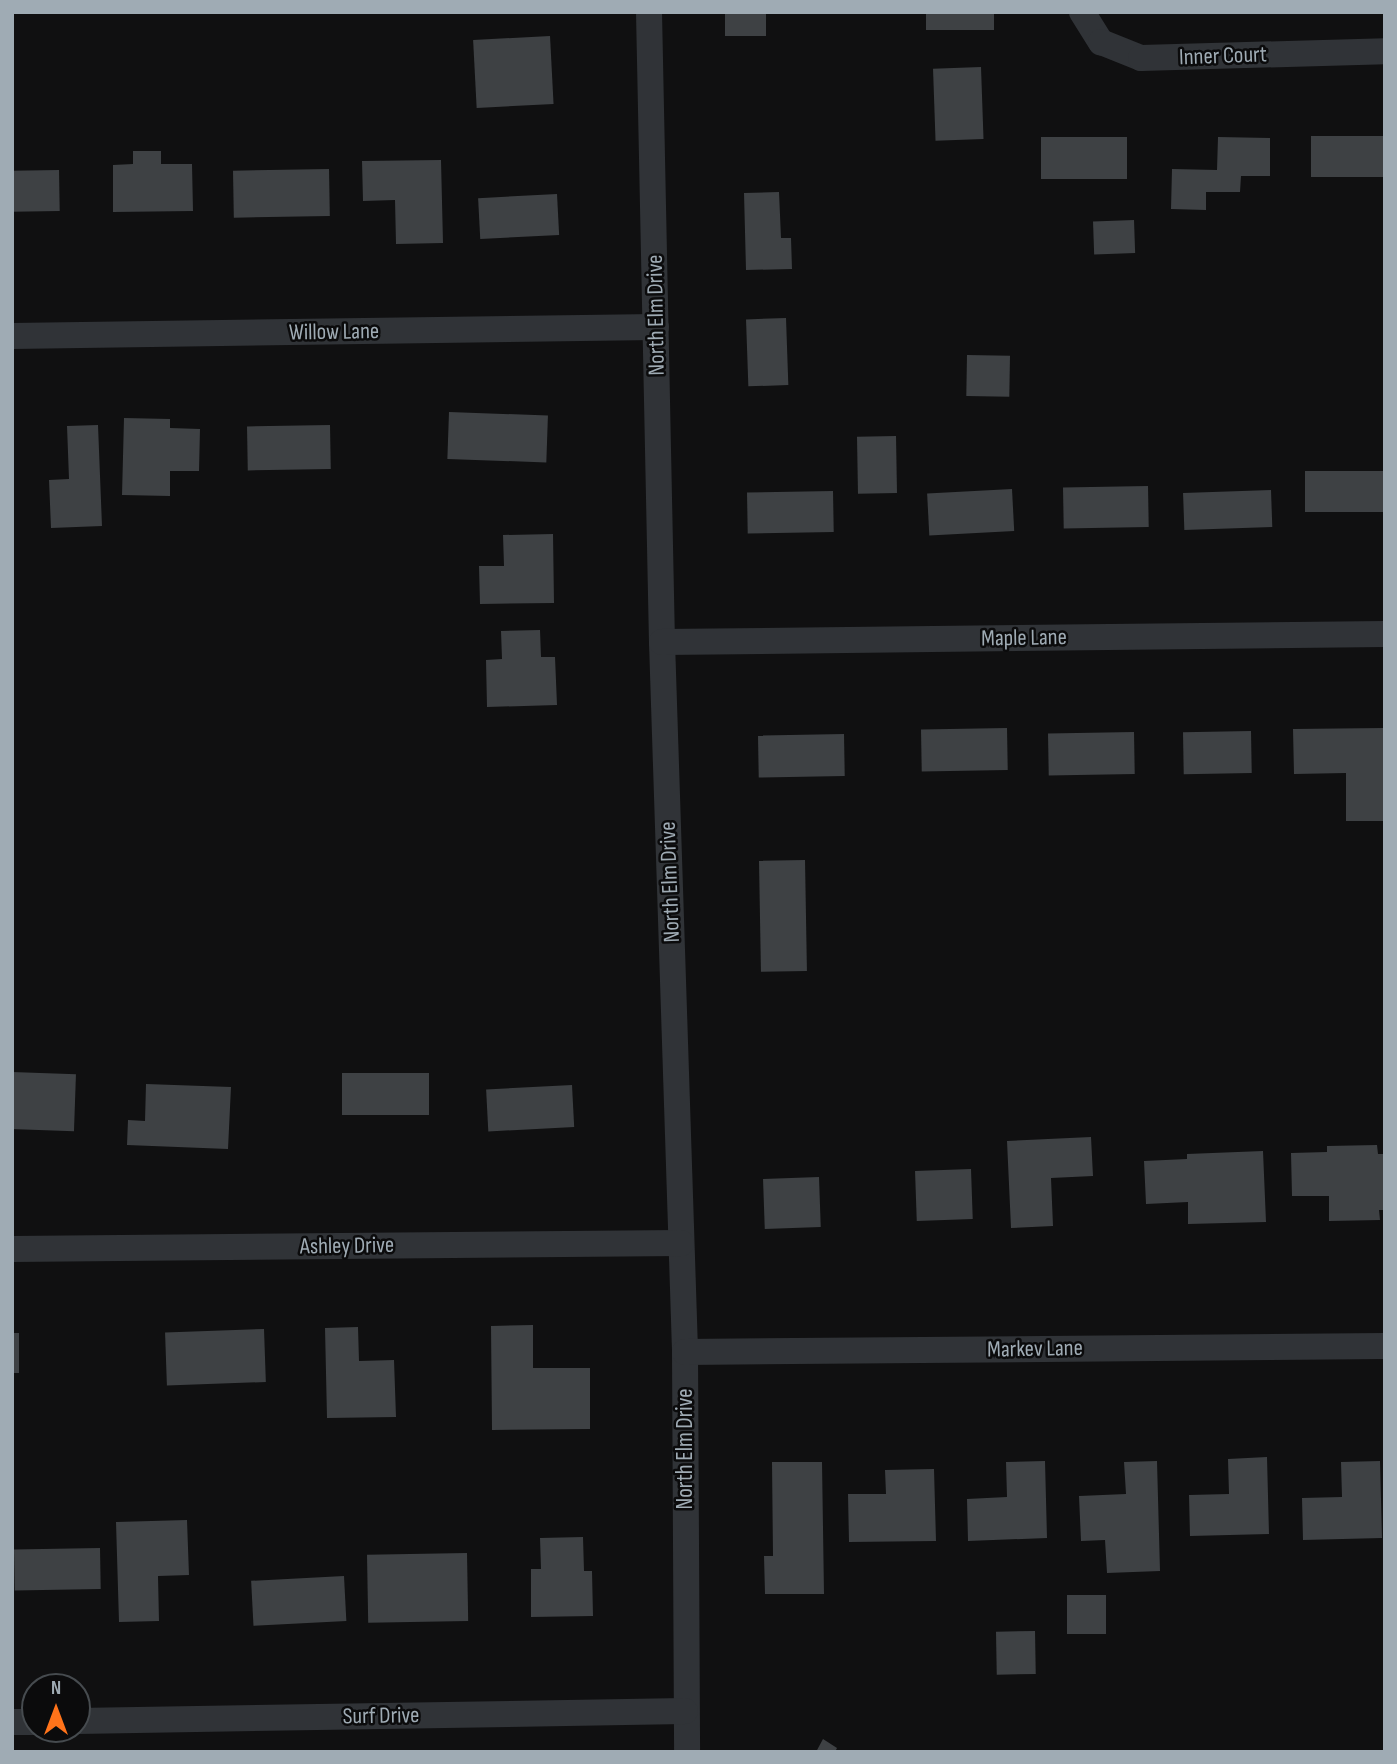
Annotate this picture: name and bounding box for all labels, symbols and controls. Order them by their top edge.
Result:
street label: Inner Court [1179,41,1267,71]
street label: North Elm Drive [641,254,671,376]
street label: Willow Lane [289,317,379,347]
street label: Maple Lane [981,623,1067,653]
street label: North Elm Drive [654,821,686,943]
street label: Ashley Drive [300,1231,394,1261]
street label: Markev Lane [987,1334,1083,1364]
street label: North Elm Drive [671,1388,699,1510]
north arrow [21,1673,91,1743]
text: N [51,1677,61,1700]
street label: Surf Drive [342,1702,420,1730]

